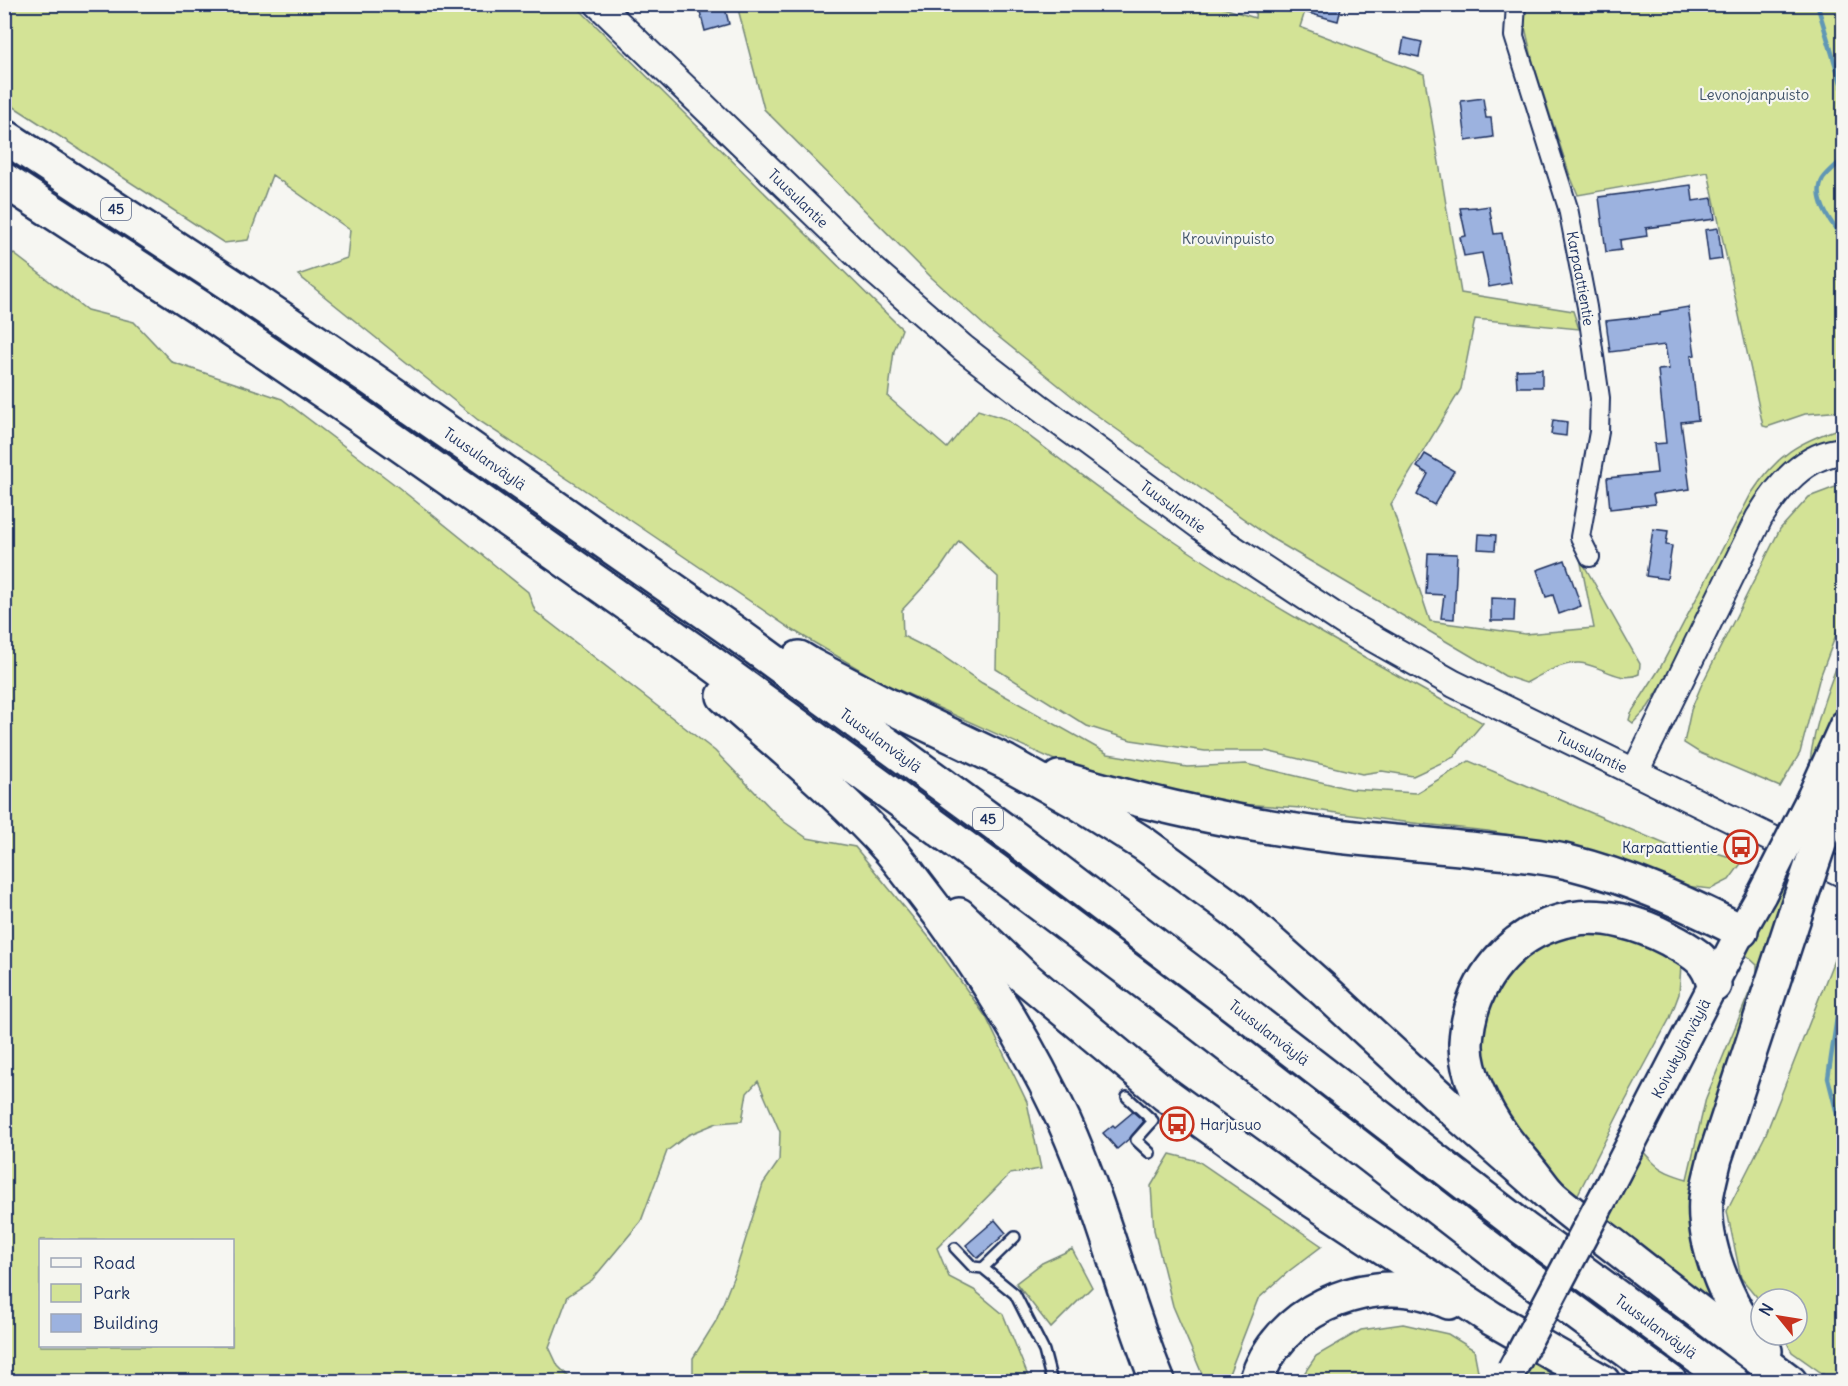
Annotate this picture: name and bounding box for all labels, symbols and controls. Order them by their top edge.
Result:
park label: Levonojanpuisto [1699,85,1809,104]
street label: Tuusulantie [764,164,833,231]
road number: 45 [101,198,131,220]
park label: Krouvinpuisto [1182,229,1274,248]
street label: Karpaattientie [1563,229,1599,327]
street label: Tuusulanväylä [440,423,530,494]
street label: Tuusulantie [1137,476,1210,537]
street label: Tuusulanväylä [836,704,926,776]
street label: Tuusulantie [1553,726,1631,777]
road number: 45 [973,808,1003,830]
bus stop icon: Karpaattientie [1723,829,1759,865]
place label: Karpaattientie [1622,838,1718,857]
street label: Tuusulanväylä [1225,995,1314,1069]
street label: Koivukylänväylä [1647,995,1714,1101]
bus stop icon: Harjusuo [1159,1106,1195,1142]
place label: Harjusuo [1200,1115,1262,1134]
legend [39,1239,234,1347]
text: Road [93,1251,136,1274]
text: Park [93,1281,130,1304]
north arrow [1749,1287,1809,1347]
street label: Tuusulanväylä [1612,1290,1701,1363]
text: N [1755,1300,1777,1319]
text: Building [93,1311,158,1334]

